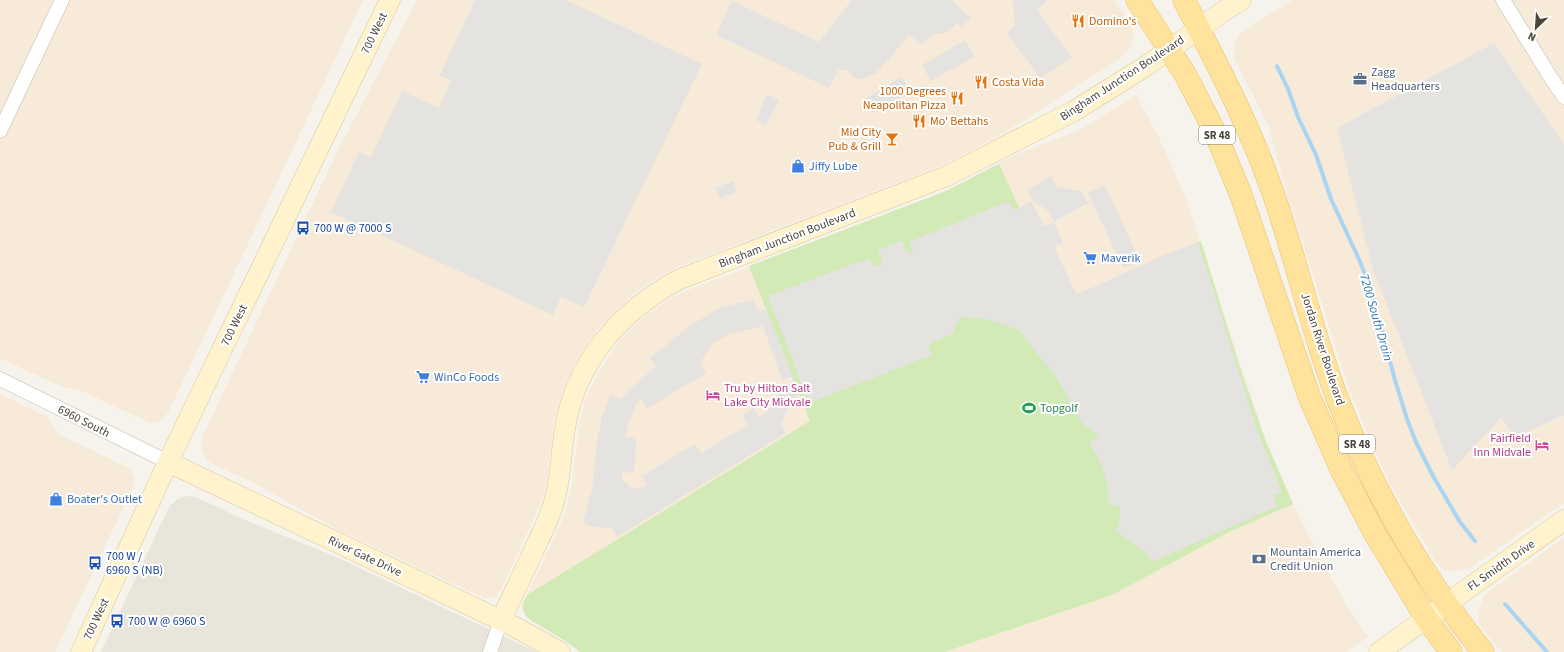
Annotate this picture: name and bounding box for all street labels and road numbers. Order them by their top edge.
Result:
street label: 700 West [357,9,392,57]
street label: Bingham Junction Boulevard [1057,32,1188,125]
road number: SR 48 [1199,126,1235,144]
street label: Bingham Junction Boulevard [716,204,858,272]
street label: Jordan River Boulevard [1296,291,1349,407]
street label: 700 West [217,301,252,349]
street label: 6960 South [55,401,113,442]
road number: SR 48 [1339,435,1375,453]
street label: River Gate Drive [325,532,404,581]
street label: FL Smidth Drive [1464,536,1539,595]
street label: 700 West [79,595,114,643]

